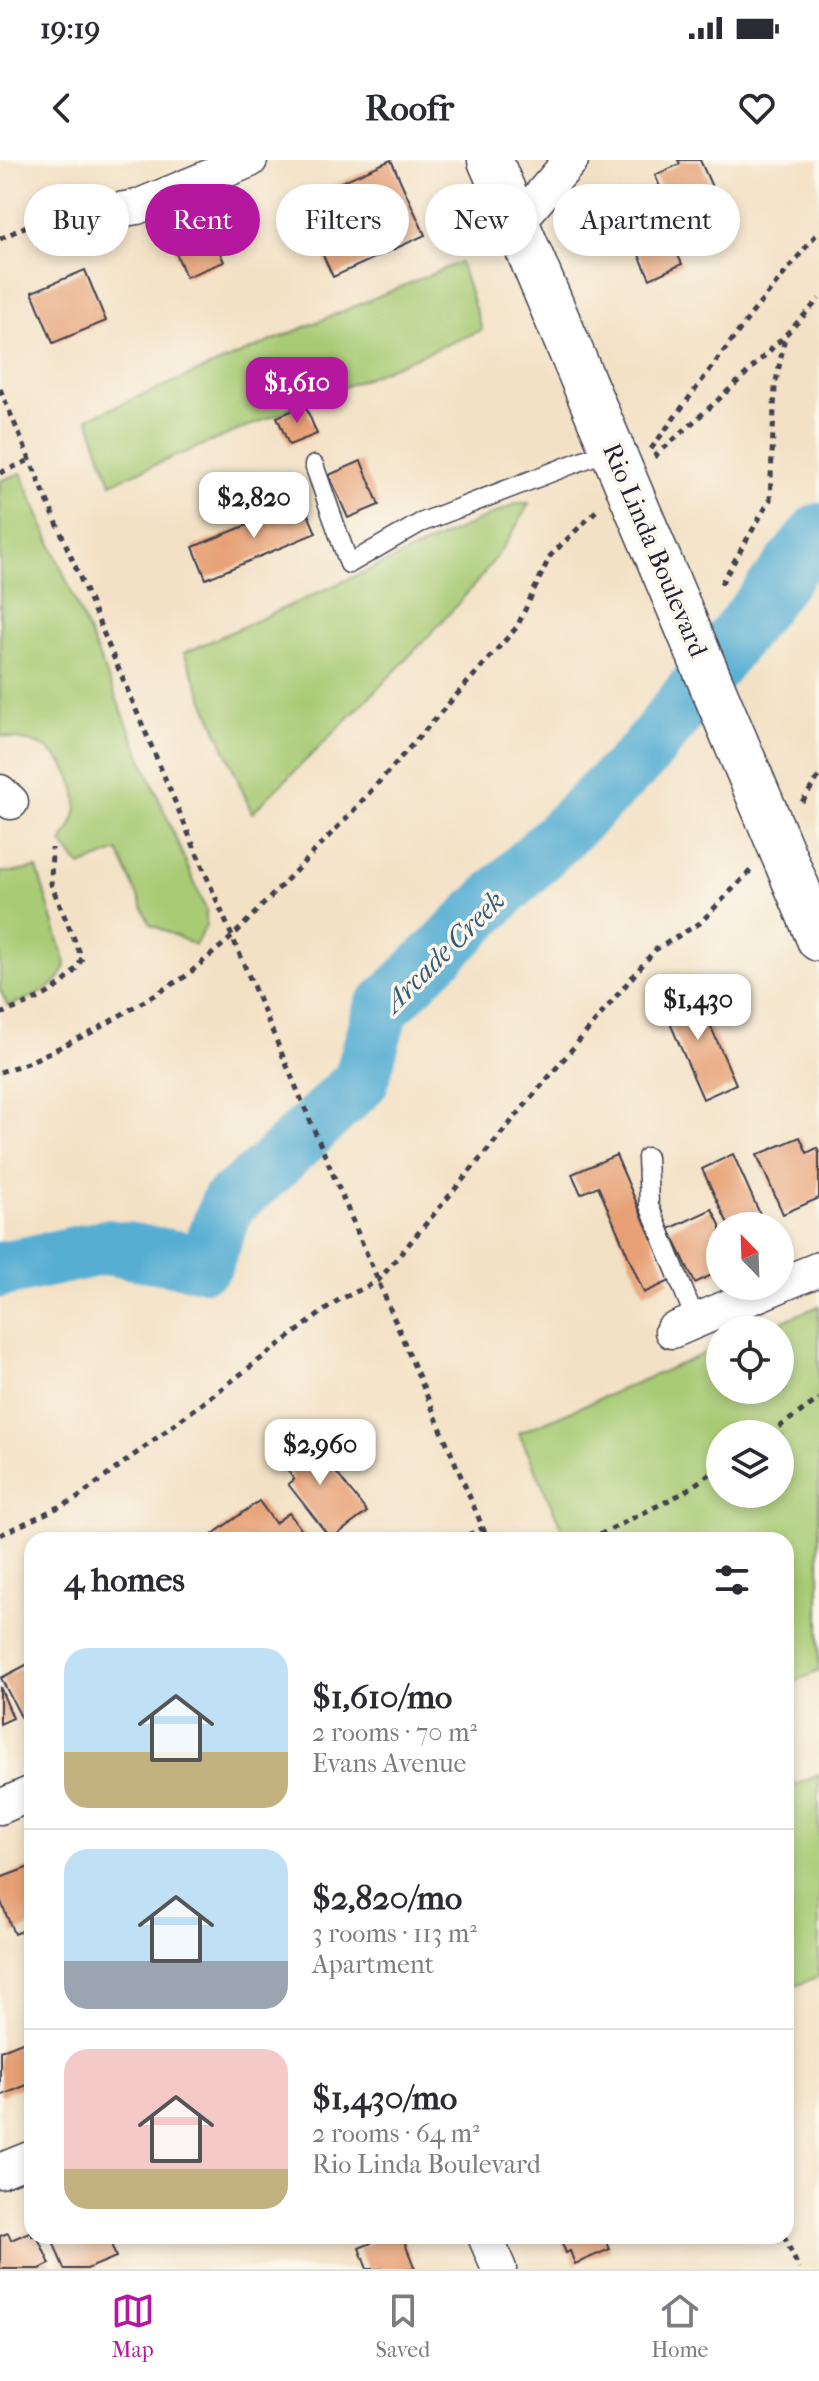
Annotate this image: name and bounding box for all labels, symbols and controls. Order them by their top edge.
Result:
text: 19:19 [40,11,100,46]
icon: back [40,86,84,130]
icon: heart [735,86,779,130]
text: Roofr [365,87,454,129]
chip: Buy [24,184,129,256]
chip: Rent [145,184,260,256]
chip: Filters [276,184,409,256]
chip: New [425,184,537,256]
chip: Apartment [553,184,740,256]
pin: $1,610 [232,357,362,425]
text: $1,610 [264,367,330,398]
street label: Rio Linda Boulevard [596,439,714,662]
pin: $2,820 [189,472,319,540]
text: $2,820 [217,482,291,513]
water label: Arcade Creek [375,884,511,1020]
pin: $1,430 [633,974,763,1042]
text: $1,430 [663,984,733,1015]
north arrow [706,1212,794,1300]
map controls [706,1212,794,1508]
button: locate [706,1316,794,1404]
pin: $2,960 [255,1419,385,1487]
button: layers [706,1420,794,1508]
text: $2,960 [283,1429,357,1460]
icon: filters [710,1558,754,1602]
text: 4 homes [64,1560,185,1600]
text: $1,610/mo [312,1677,452,1717]
icon: home [128,1680,224,1776]
text: 2 rooms · 70 m² [312,1717,477,1748]
text: Evans Avenue [312,1748,466,1779]
text: $2,820/mo [312,1878,462,1918]
icon: home [128,1881,224,1977]
text: 3 rooms · 113 m² [312,1918,477,1949]
text: Apartment [312,1949,434,1980]
text: $1,430/mo [312,2078,457,2118]
icon: home [128,2081,224,2177]
text: 2 rooms · 64 m² [312,2118,480,2149]
text: Rio Linda Boulevard [312,2149,541,2180]
tab: Map [111,2289,155,2363]
tab: Saved [376,2289,430,2363]
tab: Home [651,2289,708,2363]

